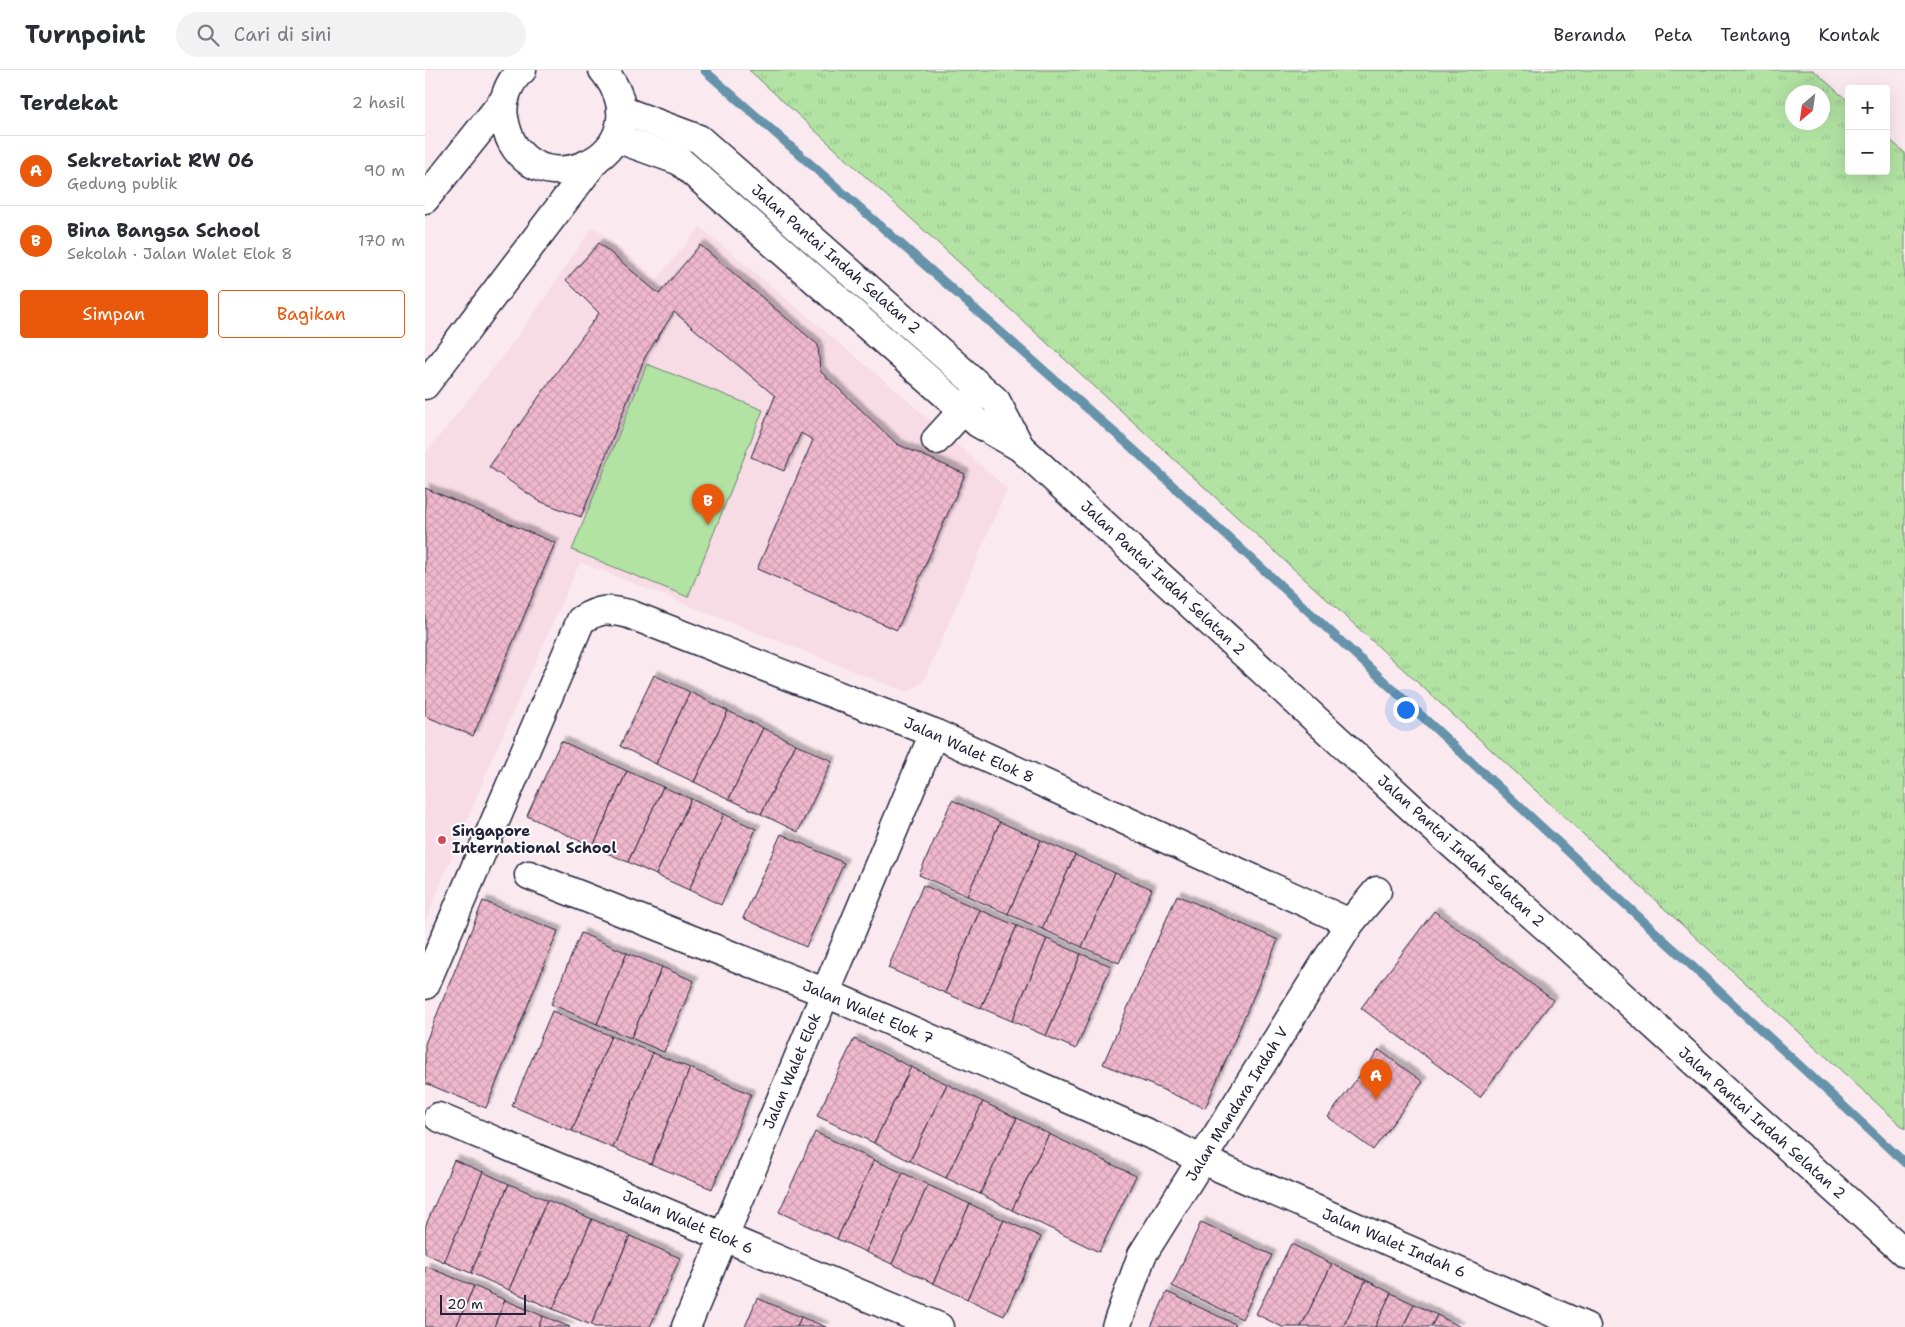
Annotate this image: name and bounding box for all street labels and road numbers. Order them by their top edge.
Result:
street label: Jalan Pantai Indah Selatan 2 [747,180,925,338]
street label: Jalan Pantai Indah Selatan 2 [1076,496,1250,660]
street label: Jalan Walet Elok 8 [901,712,1037,788]
street label: Jalan Pantai Indah Selatan 2 [1373,771,1549,931]
street label: Jalan Walet Elok 7 [799,975,937,1049]
street label: Jalan Walet Elok [758,1010,826,1132]
street label: Jalan Mandara Indah V [1181,1023,1293,1185]
street label: Jalan Pantai Indah Selatan 2 [1674,1043,1850,1203]
street label: Jalan Walet Elok 6 [619,1185,757,1259]
street label: Jalan Walet Indah 6 [1319,1204,1469,1282]

